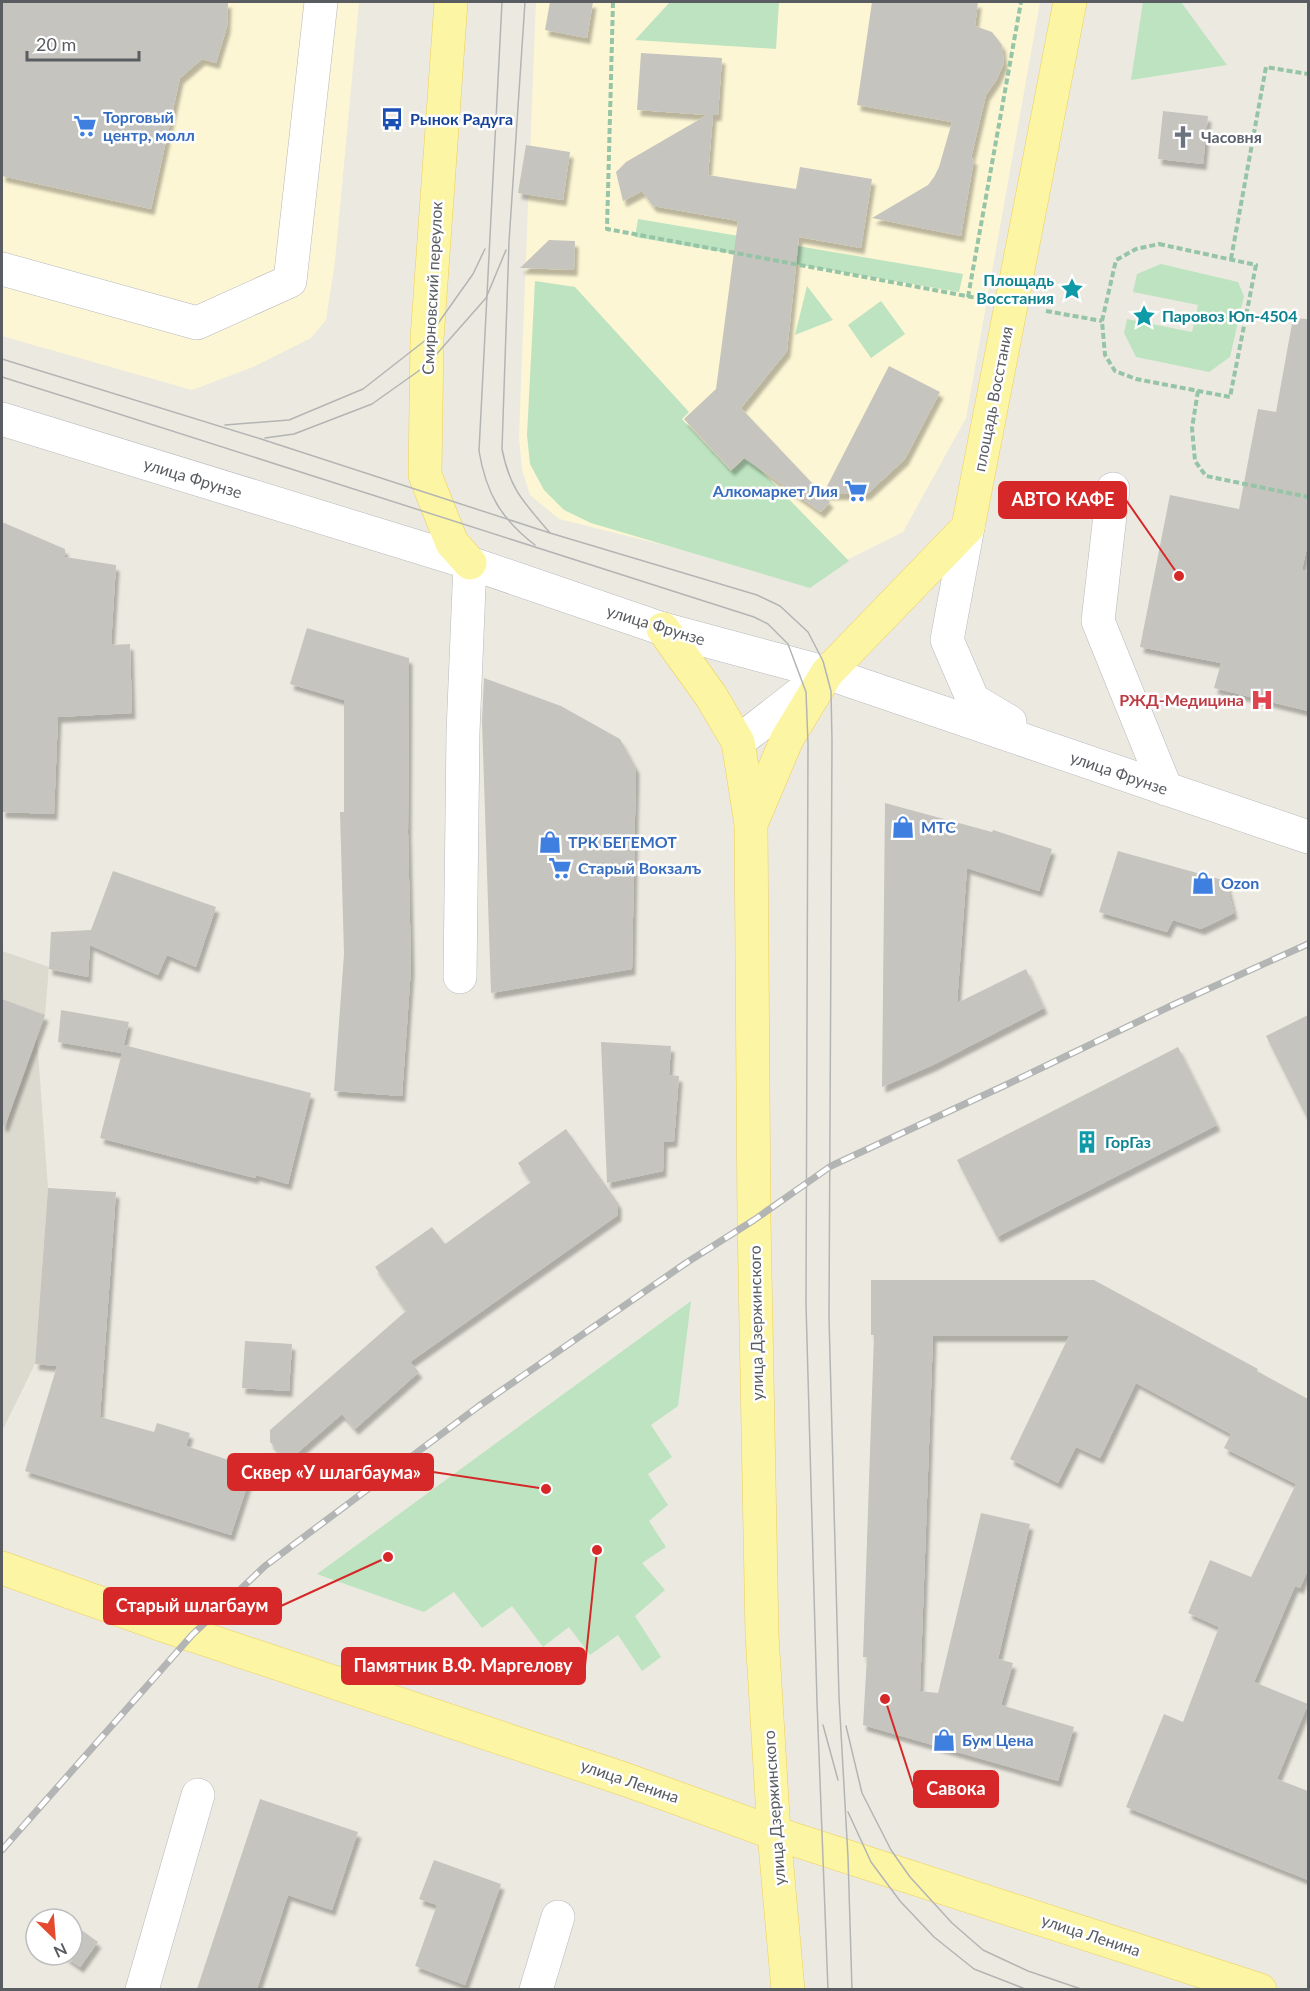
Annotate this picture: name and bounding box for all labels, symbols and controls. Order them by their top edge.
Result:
scale bar [27,24,140,62]
text: 20 m [36,33,76,55]
bus stop icon: Рынок Радуга [379,106,405,132]
place label: Торговый центр, молл [103,107,195,144]
place label: Рынок Радуга [410,109,513,128]
supermarket icon: Торговый центр, молл [72,113,98,139]
church icon: Часовня [1170,124,1196,150]
place label: Часовня [1201,127,1262,146]
street label: Смирновский переулок [417,200,446,375]
place label: Площадь Восстания [976,270,1054,307]
place icon: Площадь Восстания [1059,276,1085,302]
place icon: Паровоз Юп-4504 [1131,303,1157,329]
place label: Паровоз Юп-4504 [1162,306,1297,325]
street label: площадь Восстания [969,325,1016,473]
street label: улица Фрунзе [142,454,245,501]
supermarket icon: Алкомаркет Лия [843,478,869,504]
place label: Алкомаркет Лия [712,481,838,500]
callout: АВТО КАФЕ [999,482,1126,518]
text: АВТО КАФЕ [1011,488,1114,510]
street label: улица Фрунзе [605,601,708,648]
hospital icon: РЖД-Медицина [1249,687,1275,713]
place label: РЖД-Медицина [1119,690,1244,709]
street label: улица Фрунзе [1068,747,1170,798]
shop icon: МТС [890,814,916,840]
place label: МТС [921,817,956,836]
shop icon: ТРК БЕГЕМОТ [537,829,563,855]
place label: ТРК БЕГЕМОТ [568,832,677,851]
supermarket icon: Старый Вокзалъ [547,855,573,881]
place label: Старый Вокзалъ [578,858,702,877]
shop icon: Ozon [1190,870,1216,896]
place label: Ozon [1221,873,1259,892]
building icon: ГорГаз [1074,1129,1100,1155]
place label: ГорГаз [1105,1132,1151,1151]
street label: улица Дзержинского [745,1245,766,1401]
callout: Сквер «У шлагбаума» [228,1454,433,1490]
text: Сквер «У шлагбаума» [241,1461,421,1483]
callout: Старый шлагбаум [104,1588,281,1624]
text: Старый шлагбаум [116,1594,268,1616]
callout: Памятник В.Ф. Маргелову [342,1648,585,1684]
text: Памятник В.Ф. Маргелову [353,1654,573,1676]
shop icon: Бум Цена [931,1727,957,1753]
street label: улица Дзержинского [759,1730,788,1886]
place label: Бум Цена [962,1730,1034,1749]
street label: улица Ленина [578,1755,682,1806]
callout: Савока [914,1771,998,1807]
text: Савока [926,1777,986,1799]
north arrow [24,1907,84,1967]
street label: улица Ленина [1039,1910,1143,1959]
text: N [51,1940,70,1962]

